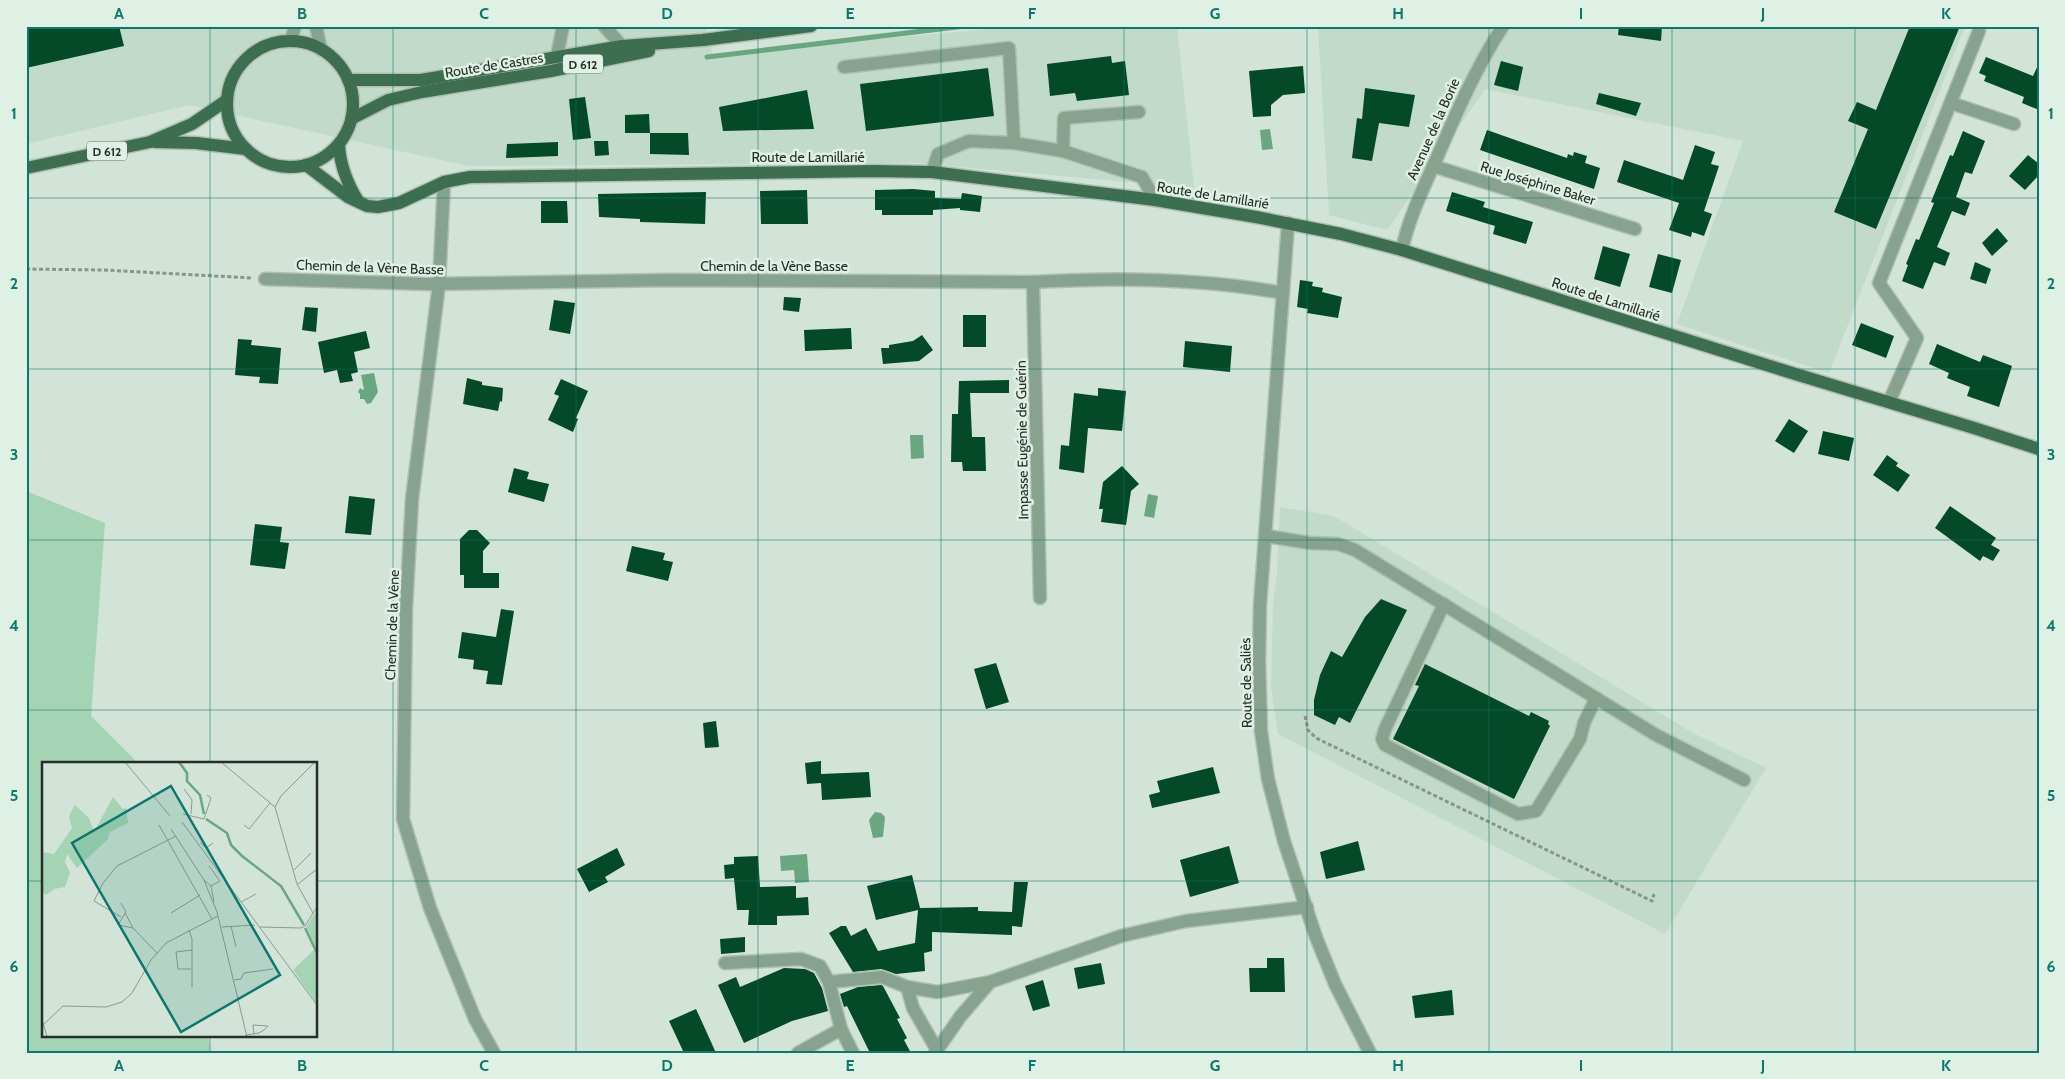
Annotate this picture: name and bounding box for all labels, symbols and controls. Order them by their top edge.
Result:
text: A [114,4,124,23]
text: B [297,4,307,23]
text: C [479,4,489,23]
text: D [661,4,673,23]
text: E [845,4,855,23]
text: F [1028,4,1037,23]
text: G [1210,4,1220,23]
text: H [1392,4,1404,23]
text: I [1579,4,1583,23]
text: J [1760,4,1765,23]
text: K [1941,4,1951,23]
street label: Route de Castres [444,48,545,82]
road number: D 612 [563,54,603,74]
street label: Avenue de la Borie [1403,75,1463,183]
text: 1 [11,104,17,123]
text: 1 [2048,104,2054,123]
road number: D 612 [87,142,127,160]
street label: Route de Lamillarié [751,148,865,166]
street label: Rue Joséphine Baker [1478,157,1598,209]
street label: Route de Lamillarié [1156,177,1270,213]
street label: Chemin de la Vène Basse [296,255,444,279]
street label: Chemin de la Vène Basse [700,257,848,275]
street label: Route de Lamillarié [1549,273,1663,325]
text: 2 [10,274,18,293]
text: 2 [2047,274,2055,293]
street label: Impasse Eugénie de Guérin [1012,360,1032,520]
text: 3 [10,445,18,464]
text: 3 [2047,445,2055,464]
street label: Chemin de la Vène [381,569,403,681]
text: 4 [9,616,19,635]
text: 4 [2046,616,2056,635]
street label: Route de Saliès [1236,637,1256,728]
inset map [42,762,318,1036]
text: 5 [10,786,18,805]
text: 5 [2047,786,2055,805]
text: 6 [10,957,19,976]
text: 6 [2047,957,2056,976]
text: A [114,1056,124,1075]
text: B [297,1056,307,1075]
text: C [479,1056,489,1075]
text: D [661,1056,673,1075]
text: E [845,1056,855,1075]
text: F [1028,1056,1037,1075]
text: G [1210,1056,1220,1075]
text: H [1392,1056,1404,1075]
text: I [1579,1056,1583,1075]
text: J [1760,1056,1765,1075]
text: K [1941,1056,1951,1075]

